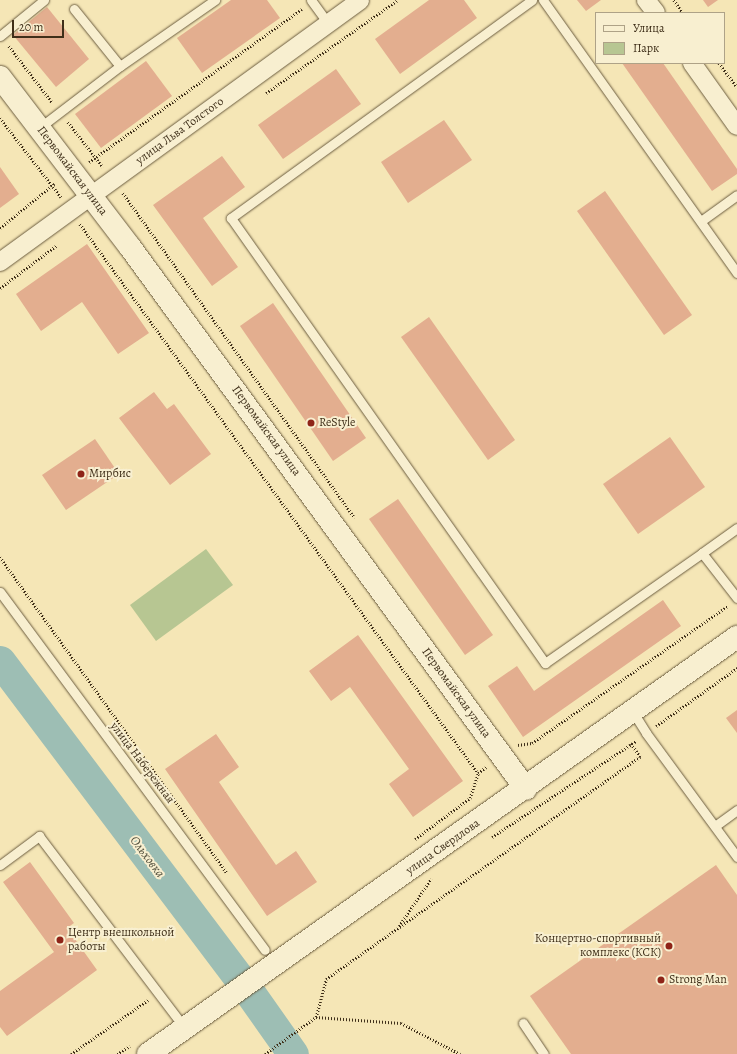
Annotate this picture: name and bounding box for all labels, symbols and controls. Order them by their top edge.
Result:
scale bar [14,12,66,38]
legend [595,12,725,64]
text: 20 m [19,19,43,35]
text: Улица [633,20,664,36]
text: Парк [633,40,659,56]
street label: улица Льва Толстого [133,94,227,168]
street label: Первомайская улица [34,124,110,218]
street label: Первомайская улица [228,383,304,479]
place label: ReStyle [319,416,355,430]
marker: ReStyle [306,418,316,428]
place label: Мирбис [89,467,131,481]
marker: Мирбис [76,469,86,479]
street label: Первомайская улица [418,645,494,741]
street label: улица Набережная [107,720,177,806]
street label: улица Свердлова [403,816,483,878]
water label: Ольховка [126,833,168,881]
place label: Центр внешкольной работы [68,926,174,954]
place label: Концертно-спортивный комплекс (КСК) [535,932,661,960]
marker: Центр внешкольной работы [55,935,65,945]
marker: Концертно-спортивный комплекс (КСК) [664,941,674,951]
place label: Strong Man [669,973,727,987]
marker: Strong Man [656,975,666,985]

